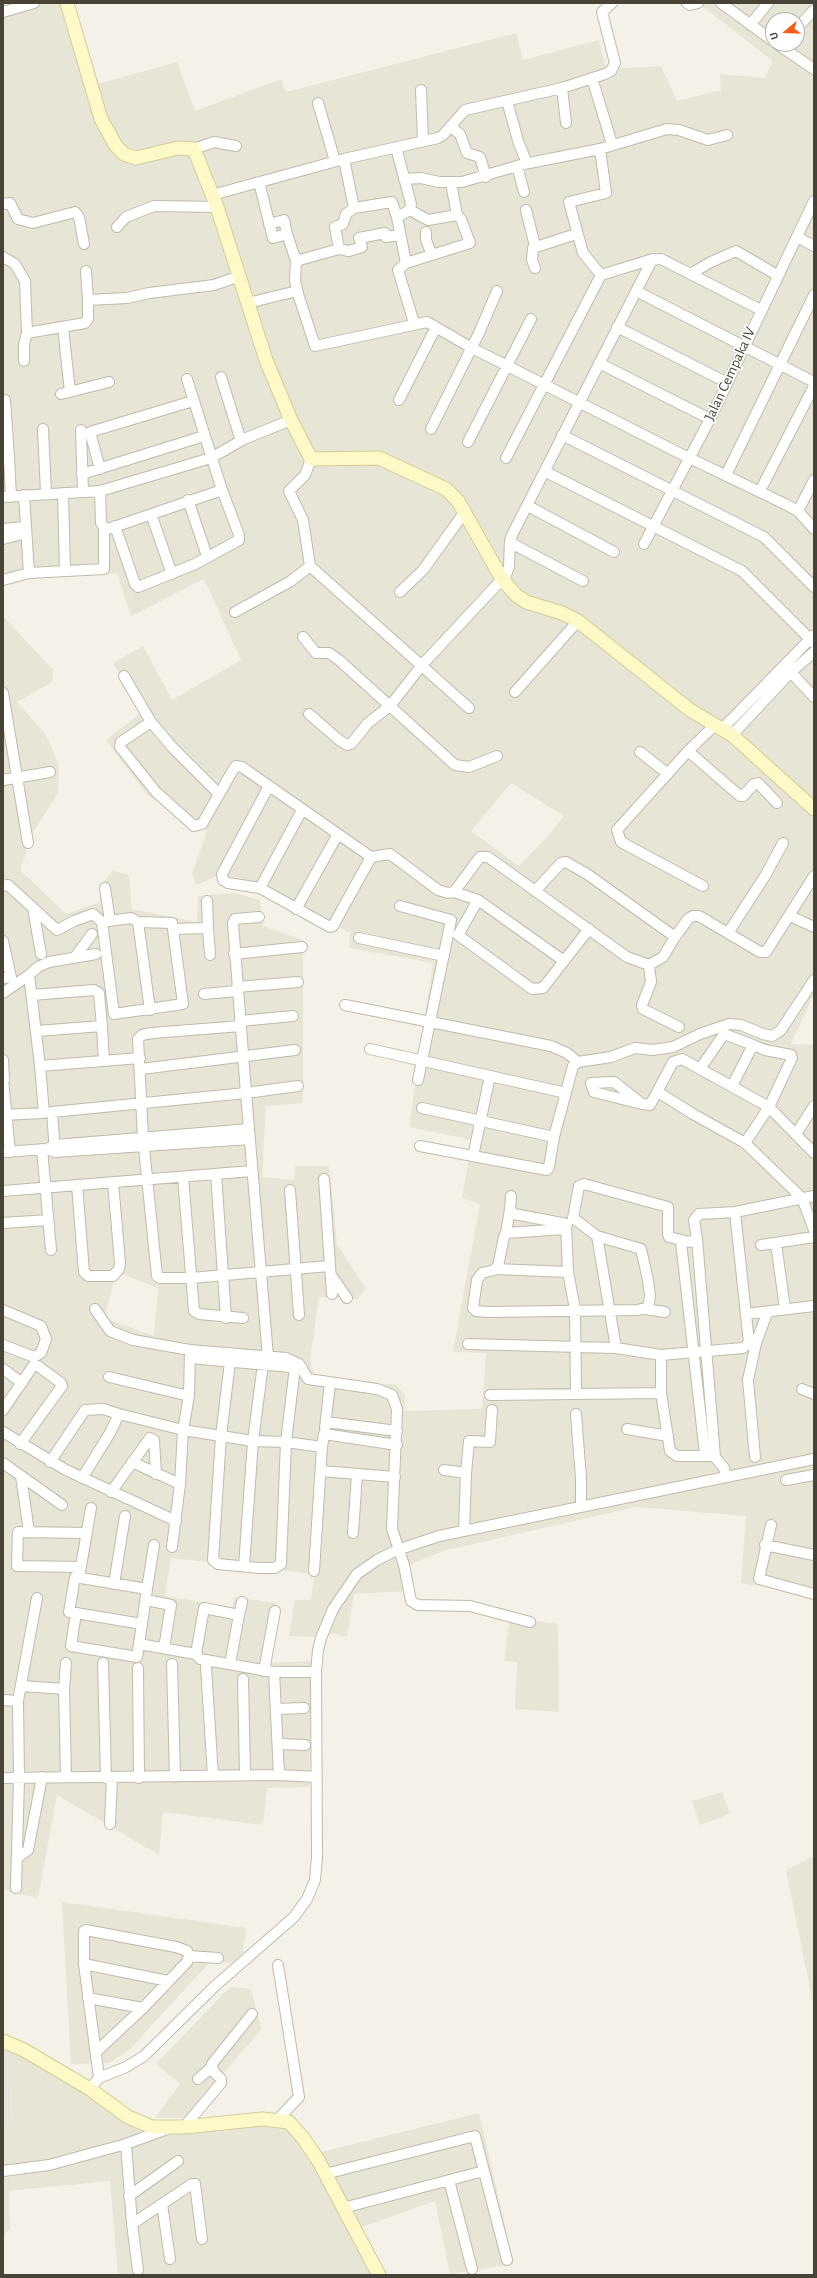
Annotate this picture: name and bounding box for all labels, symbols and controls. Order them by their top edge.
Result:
north arrow [765,12,805,52]
text: U [768,31,780,41]
street label: Jalan Cempaka IV [700,324,760,424]

